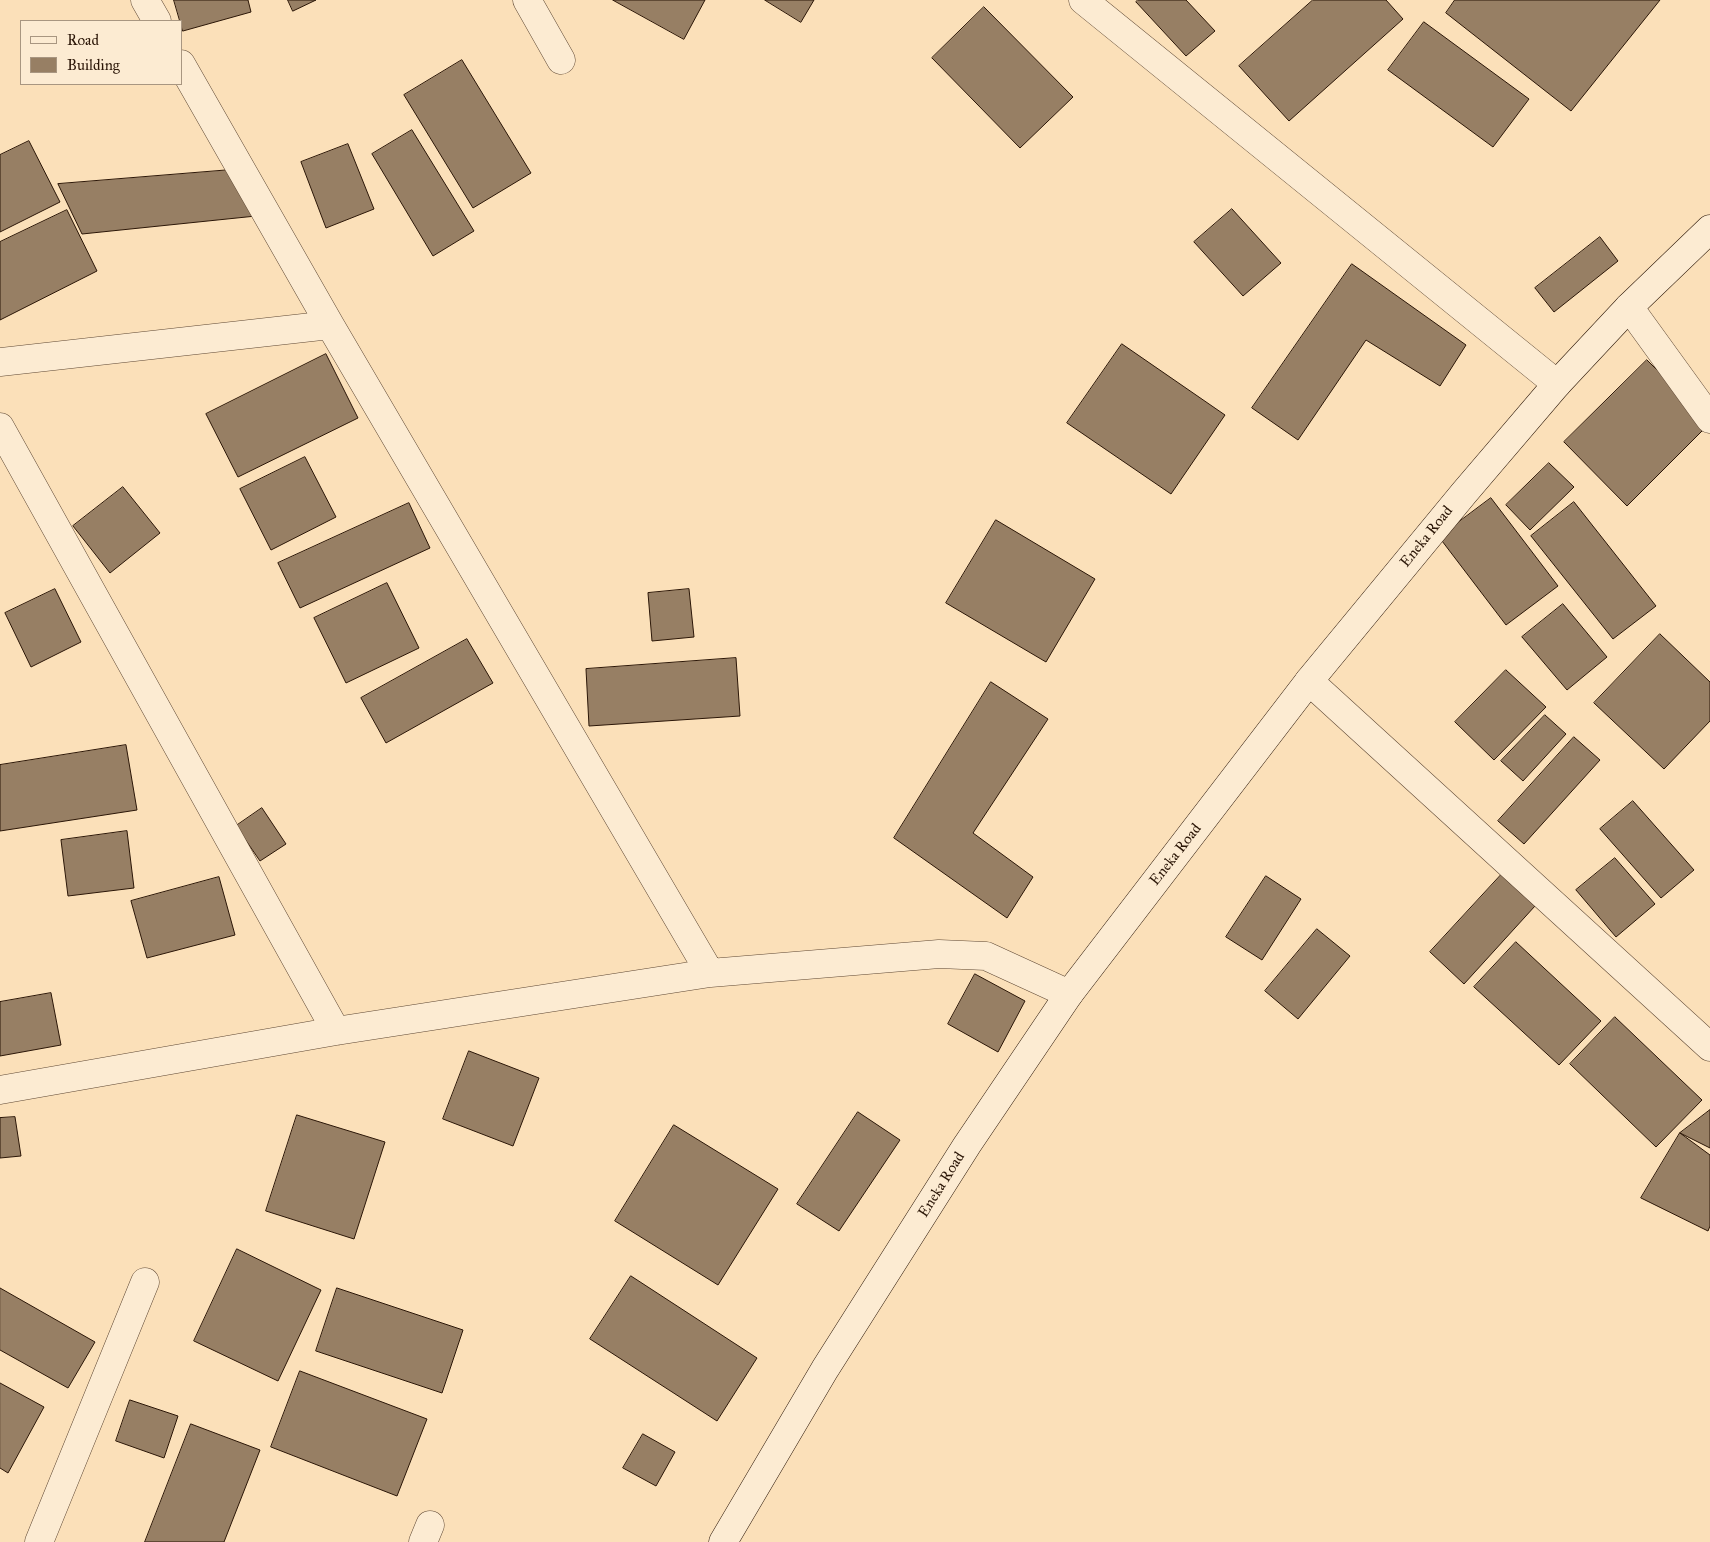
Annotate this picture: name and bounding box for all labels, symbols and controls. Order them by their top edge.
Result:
legend [20,20,182,85]
text: Road [67,31,99,49]
text: Building [67,56,120,74]
street label: Eneka Road [1397,503,1457,571]
street label: Eneka Road [1146,820,1206,890]
street label: Eneka Road [915,1149,969,1221]

